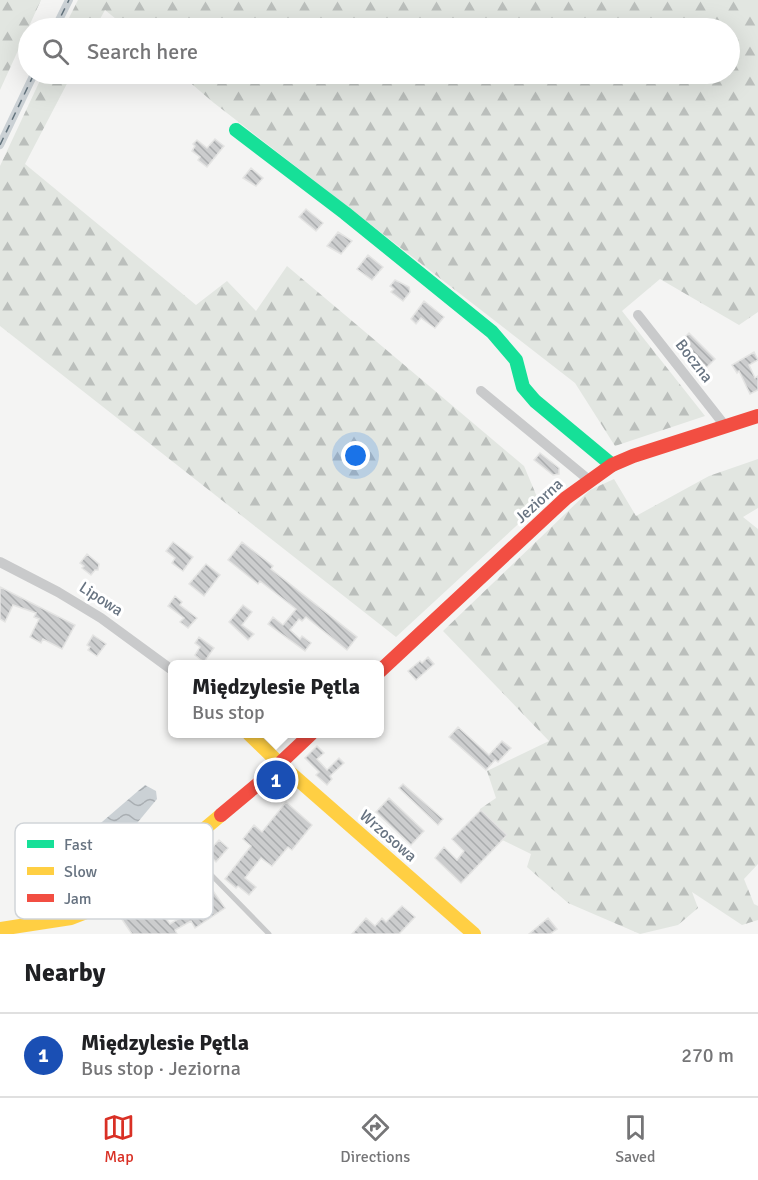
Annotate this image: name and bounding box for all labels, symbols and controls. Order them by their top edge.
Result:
search box [18,18,740,84]
icon: search [39,35,72,68]
text: Search here [87,38,198,65]
street label: Boczna [671,335,717,387]
your location [341,441,370,470]
street label: Jeziorna [511,474,567,528]
street label: Lipowa [75,577,127,621]
popup [168,660,384,738]
text: Międzylesie Pętla [192,673,360,700]
text: Bus stop [192,700,265,725]
pin: 1 [256,758,296,802]
street label: Wrzosowa [355,806,421,866]
legend [15,823,213,919]
text: Fast [64,835,93,855]
text: Slow [64,862,98,882]
text: Jam [64,889,92,909]
text: Nearby [24,957,105,989]
text: Międzylesie Pętla [81,1029,249,1056]
text: 1 [38,1043,49,1068]
text: 270 m [681,1043,734,1068]
text: Bus stop · Jeziorna [81,1056,241,1081]
tab: Map [102,1111,135,1167]
tab: Directions [340,1111,410,1167]
tab: Saved [615,1111,656,1167]

